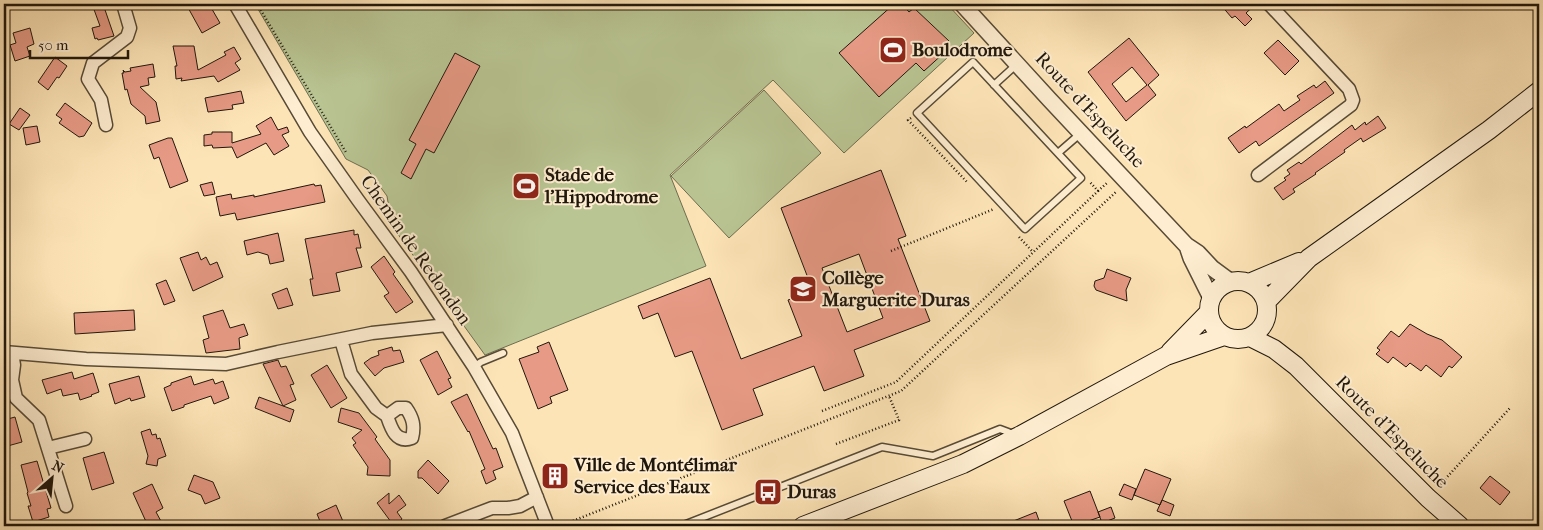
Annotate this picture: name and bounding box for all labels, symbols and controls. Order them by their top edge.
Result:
scale bar [30,28,128,60]
sports icon: Boulodrome [878,35,908,65]
text: 50 m [38,36,69,54]
place label: Boulodrome [912,39,1013,61]
street label: Route d'Espeluche [1031,47,1149,173]
place label: Stade de l'Hippodrome [544,164,659,208]
street label: Chemin de Redondon [356,171,476,329]
sports icon: Stade de l'Hippodrome [511,171,541,201]
place label: Collège Marguerite Duras [821,267,970,311]
school or university icon: Collège Marguerite Duras [788,274,818,304]
street label: Route d'Espeluche [1331,371,1453,493]
north arrow [28,452,78,502]
place label: Ville de Montélimar Service des Eaux [573,454,738,498]
text: N [49,457,67,477]
building icon: Ville de Montélimar Service des Eaux [540,461,570,491]
bus stop icon: Duras [753,477,783,507]
place label: Duras [787,481,836,503]

